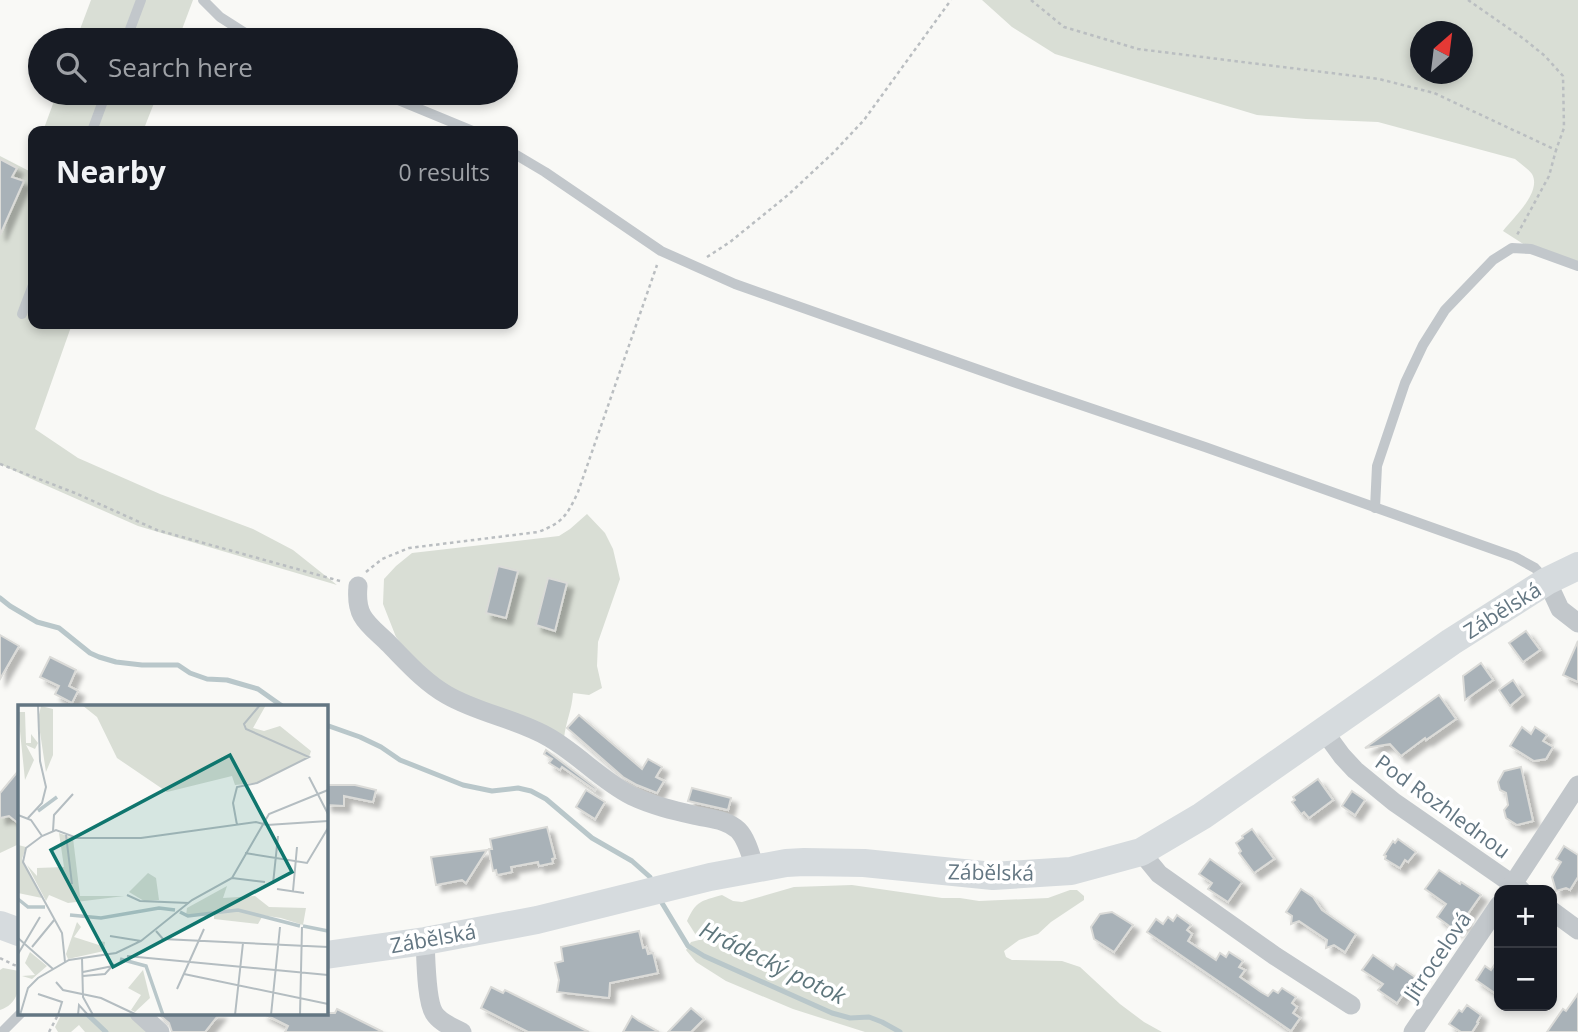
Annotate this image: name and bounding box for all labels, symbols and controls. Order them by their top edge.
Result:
north arrow [1410,21,1473,84]
search box [28,28,518,105]
icon: search [52,48,90,86]
text: Search here [108,49,253,85]
text: Nearby [56,151,166,192]
text: 0 results [399,156,490,188]
street label: Zábělská [1458,575,1546,645]
inset map [18,705,327,1014]
street label: Pod Rozhlednou [1370,748,1516,864]
street label: Zábělská [948,857,1034,887]
map controls [1494,885,1557,1011]
button: + [1494,885,1557,948]
street label: Jitrocelová [1396,906,1477,1008]
water label: Hrádecký potok [695,913,852,1011]
street label: Zábělská [388,917,478,959]
button: − [1494,948,1557,1011]

